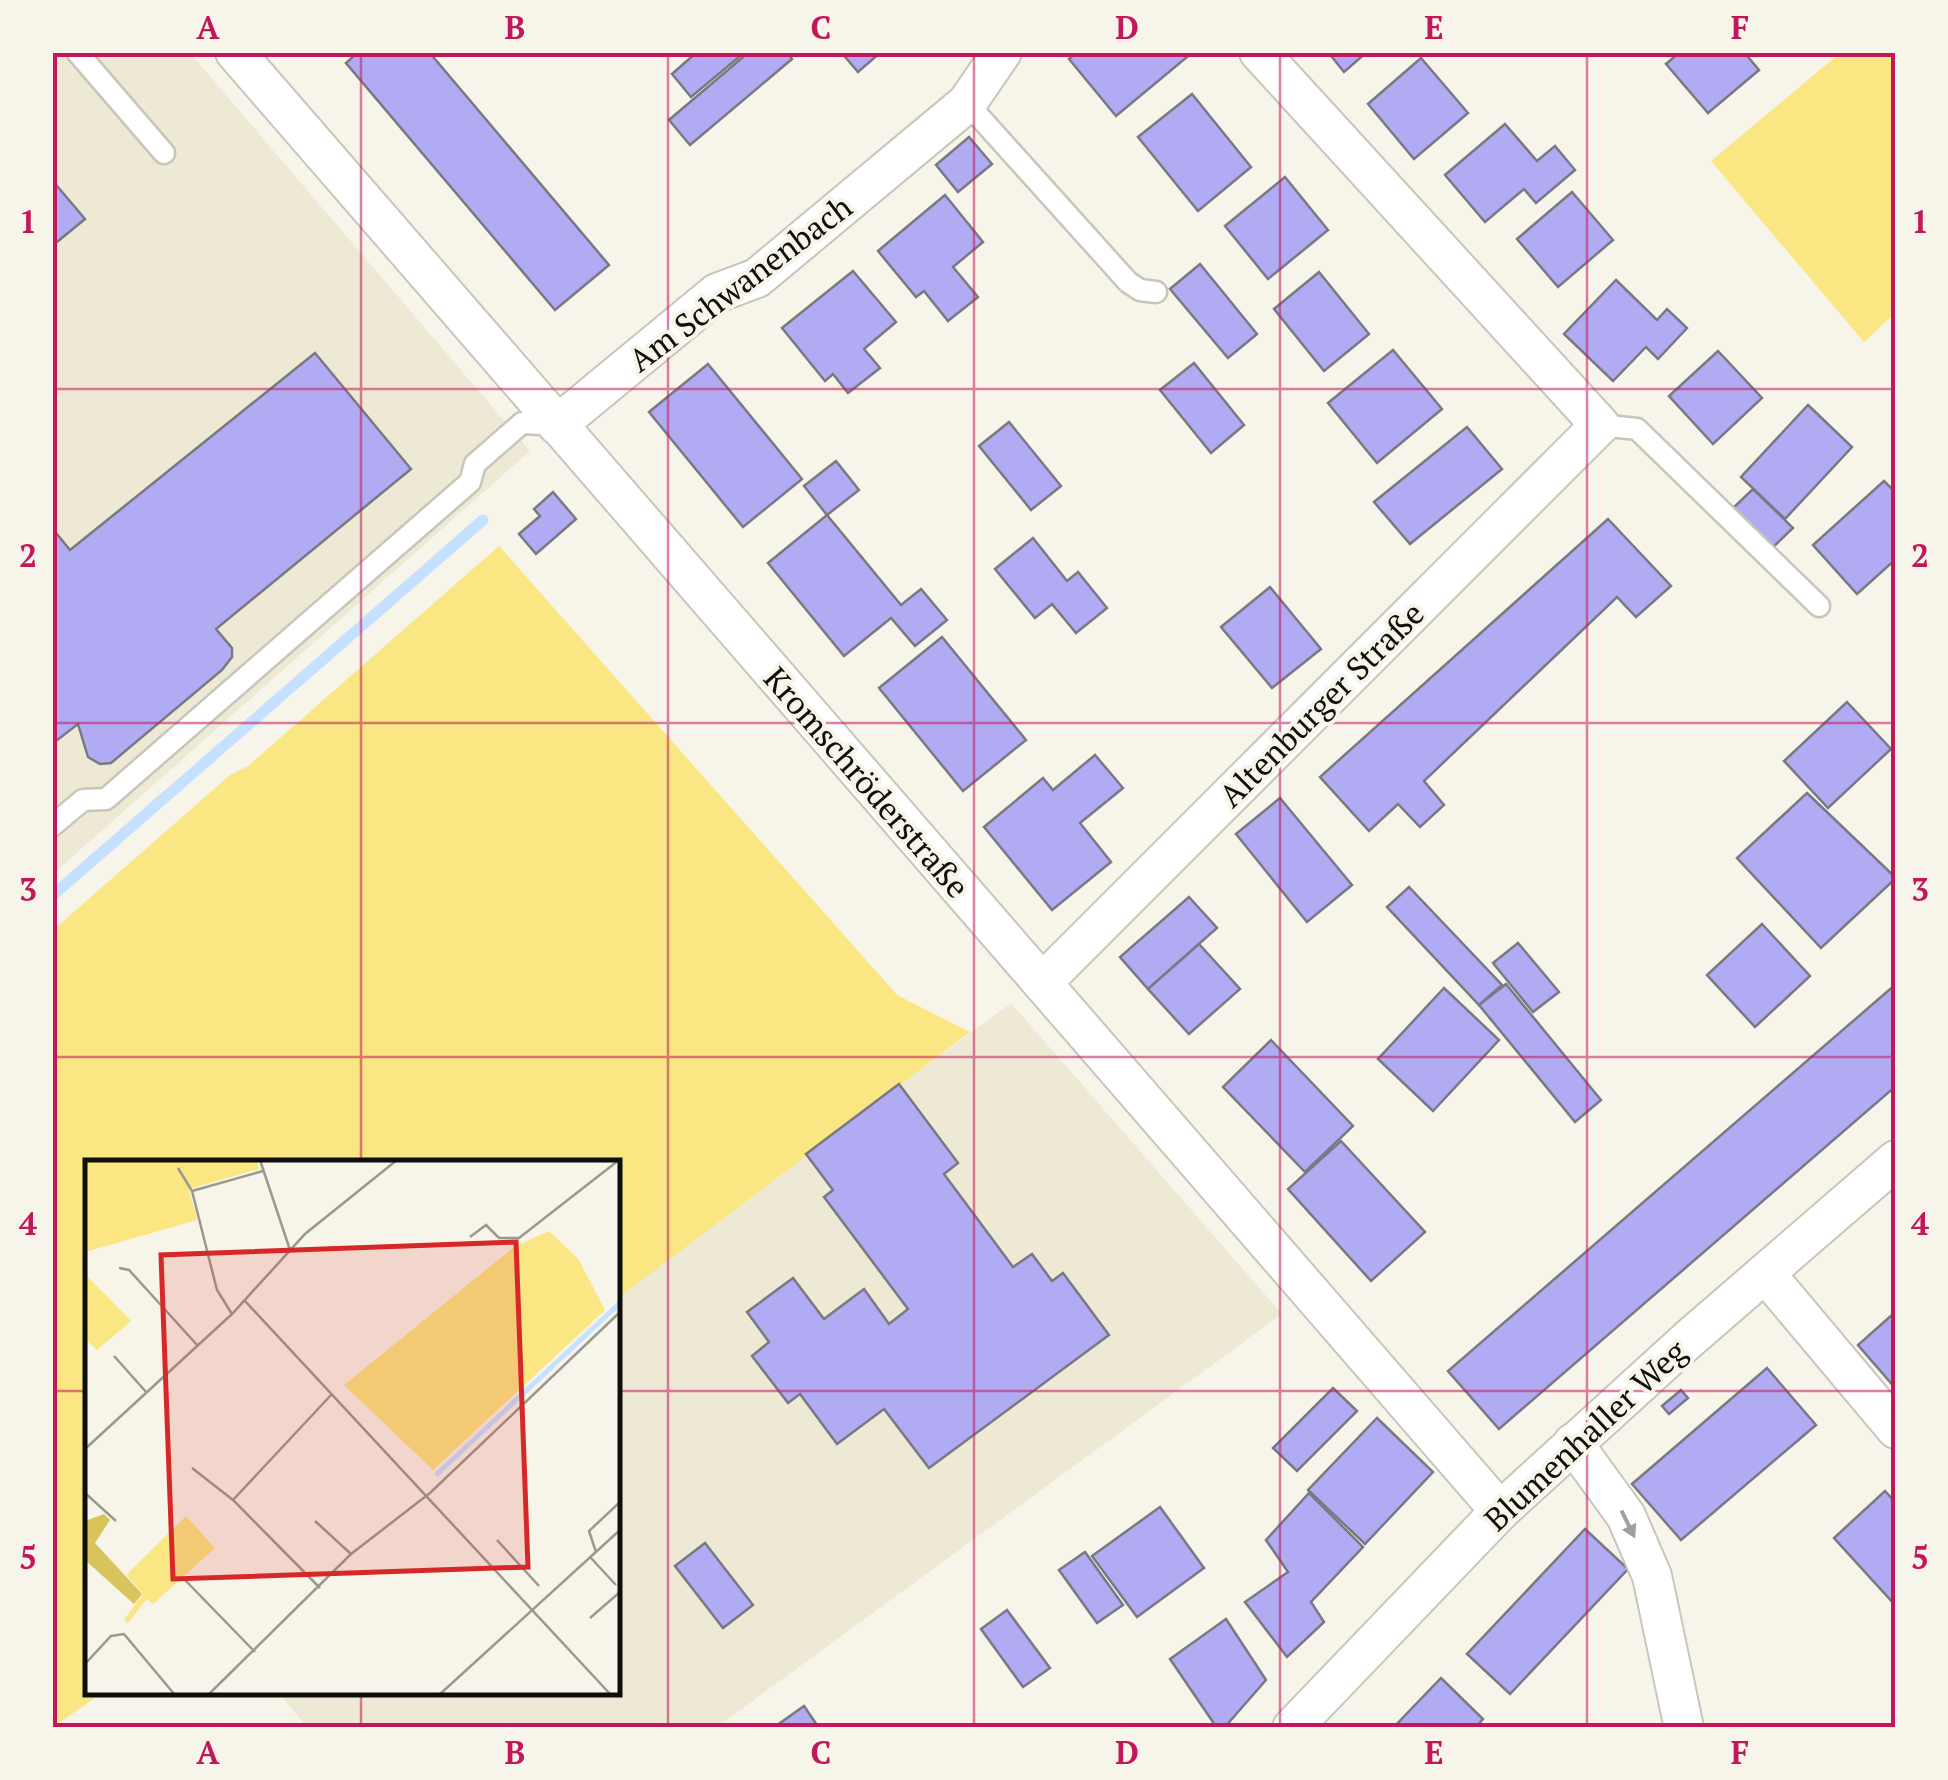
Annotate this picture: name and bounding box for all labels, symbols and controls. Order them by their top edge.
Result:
text: A [196,6,220,48]
text: B [505,6,525,48]
text: C [811,6,831,48]
text: D [1115,6,1139,48]
text: E [1424,6,1444,48]
text: F [1731,6,1749,48]
street label: Am Schwanenbach [620,185,860,381]
text: 1 [19,200,37,242]
text: 1 [1911,200,1929,242]
text: 2 [19,534,37,576]
text: 2 [1911,534,1929,576]
street label: Altenburger Straße [1209,592,1433,816]
street label: Kromschröderstraße [755,658,979,906]
text: 3 [19,868,37,910]
text: 3 [1911,868,1929,910]
inset map [85,1160,620,1695]
text: 4 [19,1202,37,1244]
text: 4 [1911,1202,1929,1244]
street label: Blumenhaller Weg [1475,1330,1696,1540]
one-way arrow [1619,1509,1636,1538]
text: 5 [19,1536,37,1578]
text: 5 [1911,1536,1929,1578]
text: A [196,1731,220,1773]
text: B [505,1731,525,1773]
text: C [811,1731,831,1773]
text: D [1115,1731,1139,1773]
text: E [1424,1731,1444,1773]
text: F [1731,1731,1749,1773]

